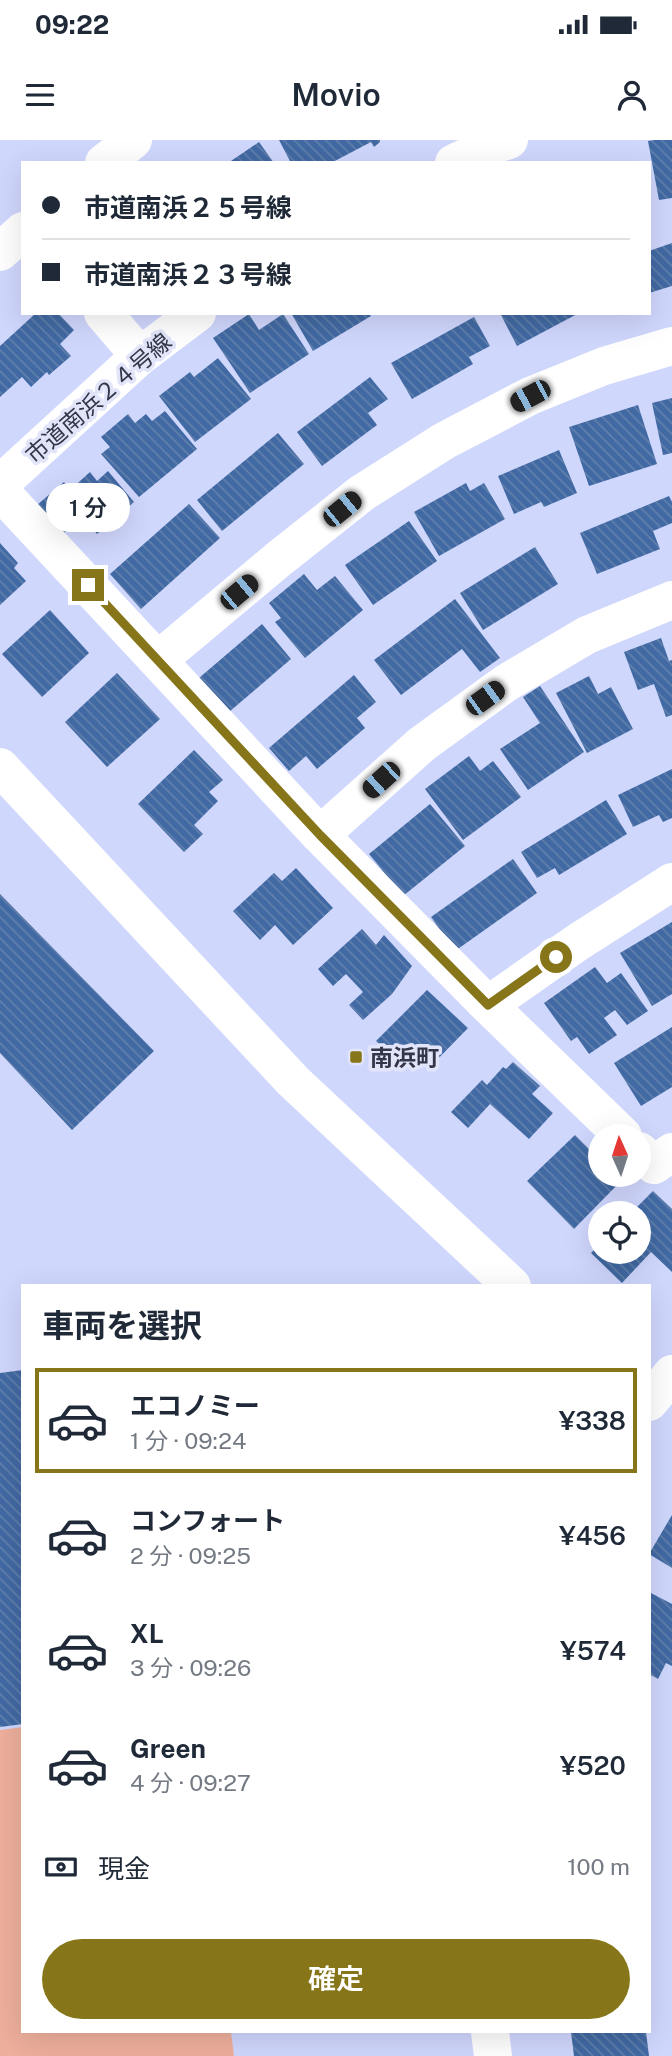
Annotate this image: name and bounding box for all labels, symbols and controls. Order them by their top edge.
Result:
text: 09:22 [35,9,109,40]
icon: menu [21,76,59,114]
text: Movio [291,76,381,113]
icon: person [613,76,651,114]
text: 市道南浜２５号線 [84,192,292,223]
text: 市道南浜２３号線 [84,259,292,290]
street label: 市道南浜２４号線 [20,327,176,469]
car [507,377,554,415]
callout: 1 分 [46,484,130,532]
car [320,488,365,530]
text: 1 分 [69,494,107,521]
route end [72,569,104,601]
car [217,570,262,614]
car [462,677,509,719]
car [359,758,404,802]
route start [540,941,572,973]
place label: 南浜町 [370,1044,439,1071]
marker: 南浜町 [348,1049,364,1065]
north arrow [588,1124,651,1186]
map controls [588,1124,651,1264]
button: locate [588,1201,651,1264]
text: 車両を選択 [42,1307,202,1344]
icon: car [46,1389,109,1452]
text: エコノミー [130,1390,260,1421]
text: ¥338 [559,1405,626,1436]
text: 1 分 · 09:24 [130,1427,246,1454]
icon: car [46,1504,109,1567]
text: コンフォート [130,1505,285,1536]
text: ¥456 [559,1520,626,1551]
text: 2 分 · 09:25 [130,1542,251,1569]
text: XL [130,1618,164,1649]
icon: car [46,1619,109,1682]
text: ¥574 [560,1635,626,1666]
text: 3 分 · 09:26 [130,1654,251,1681]
text: Green [130,1733,206,1764]
icon: car [46,1734,109,1797]
text: ¥520 [560,1750,626,1781]
text: 4 分 · 09:27 [130,1769,251,1796]
icon: cash [42,1848,80,1886]
text: 現金 [98,1853,150,1884]
text: 100 m [567,1853,630,1880]
button: 確定 [42,1939,630,2019]

